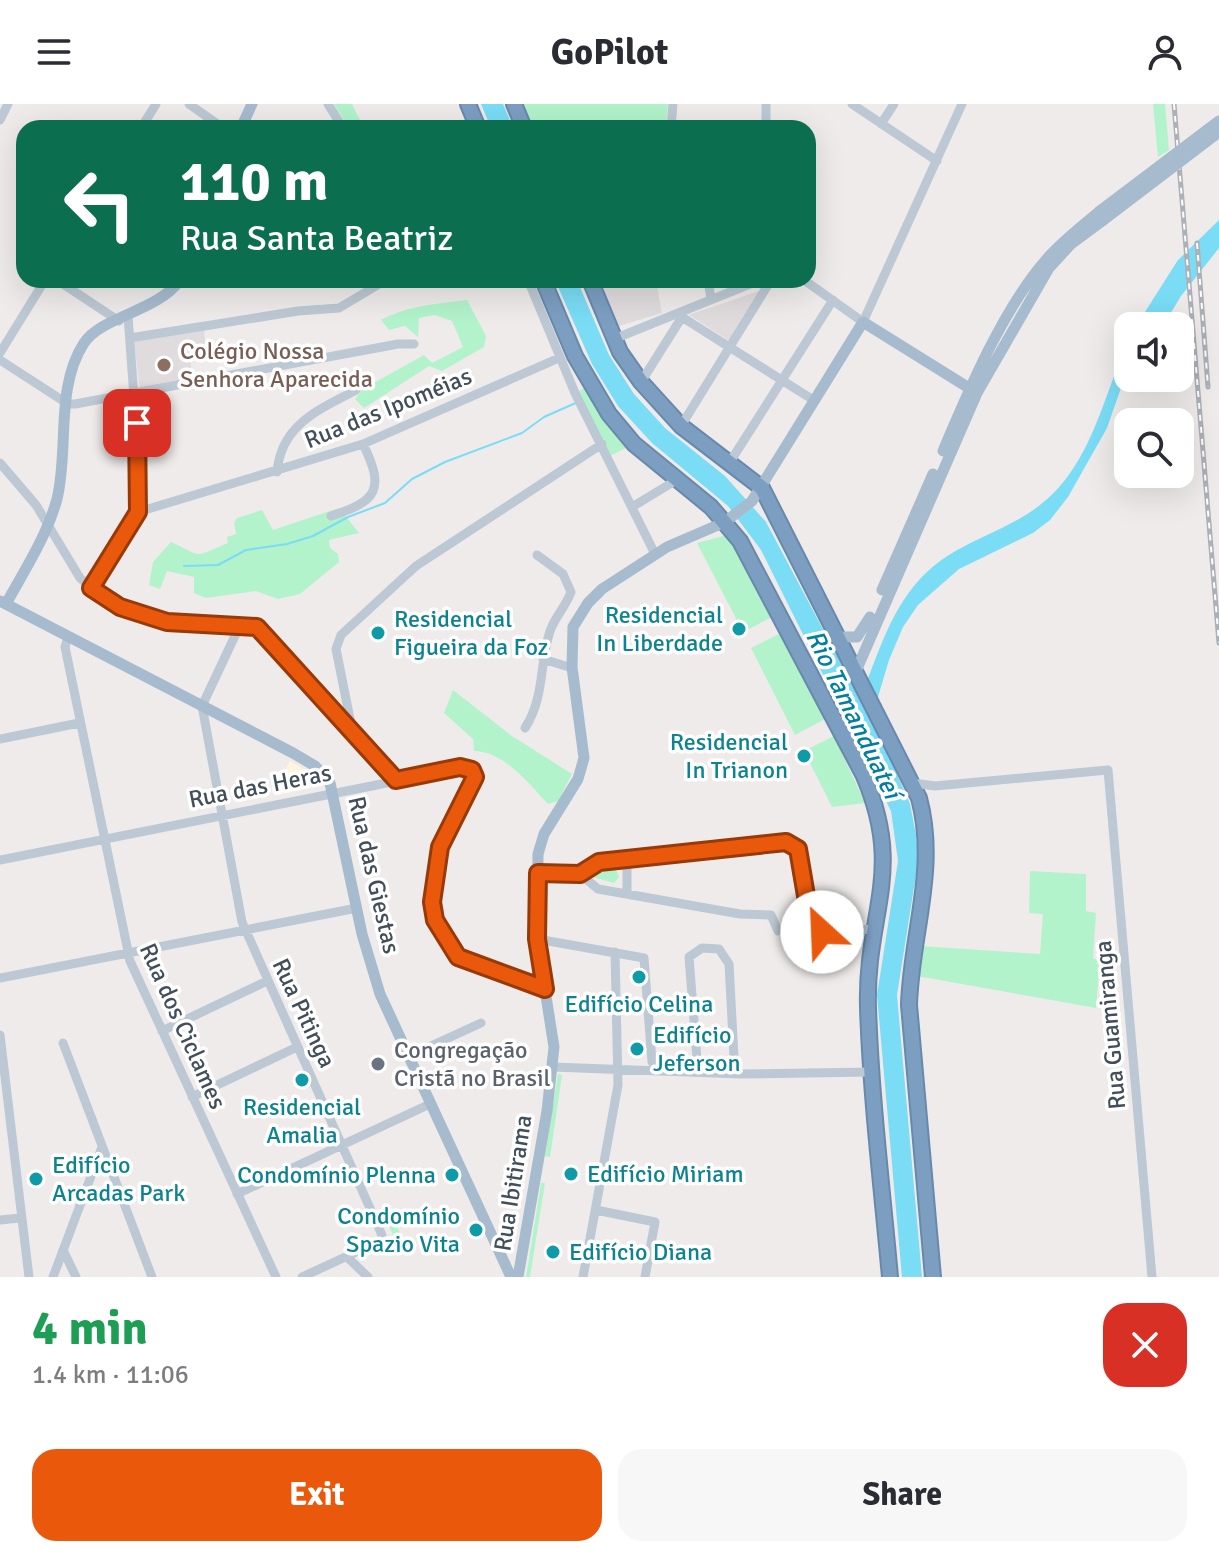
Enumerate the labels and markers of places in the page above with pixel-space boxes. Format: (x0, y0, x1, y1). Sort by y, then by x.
place label: Colégio Nossa Senhora Aparecida (180, 336, 373, 394)
marker: Colégio Nossa Senhora Aparecida (155, 356, 173, 374)
pin (103, 389, 171, 457)
place label: Residencial In Liberdade (596, 600, 723, 658)
place label: Residencial Figueira da Foz (394, 604, 548, 662)
marker: Residencial In Liberdade (730, 620, 748, 638)
marker: Residencial Figueira da Foz (369, 624, 387, 642)
place label: Residencial In Trianon (670, 727, 788, 785)
marker: Residencial In Trianon (795, 747, 813, 765)
marker: Edifício Celina (630, 968, 648, 986)
place label: Edifício Celina (565, 989, 713, 1019)
place label: Edifício Jeferson (653, 1020, 741, 1078)
place label: Congregação Cristã no Brasil (394, 1035, 551, 1093)
marker: Edifício Jeferson (628, 1040, 646, 1058)
marker: Congregação Cristã no Brasil (369, 1055, 387, 1073)
marker: Residencial Amalia (293, 1071, 311, 1089)
place label: Residencial Amalia (243, 1092, 361, 1150)
place label: Edifício Arcadas Park (52, 1150, 185, 1208)
place label: Edifício Miriam (587, 1159, 744, 1189)
place label: Condomínio Plenna (237, 1160, 436, 1190)
marker: Edifício Miriam (562, 1165, 580, 1183)
marker: Condomínio Plenna (443, 1166, 461, 1184)
marker: Edifício Arcadas Park (27, 1170, 45, 1188)
place label: Condomínio Spazio Vita (337, 1201, 460, 1259)
marker: Condomínio Spazio Vita (467, 1221, 485, 1239)
place label: Edifício Diana (569, 1237, 712, 1267)
marker: Edifício Diana (544, 1243, 562, 1261)

